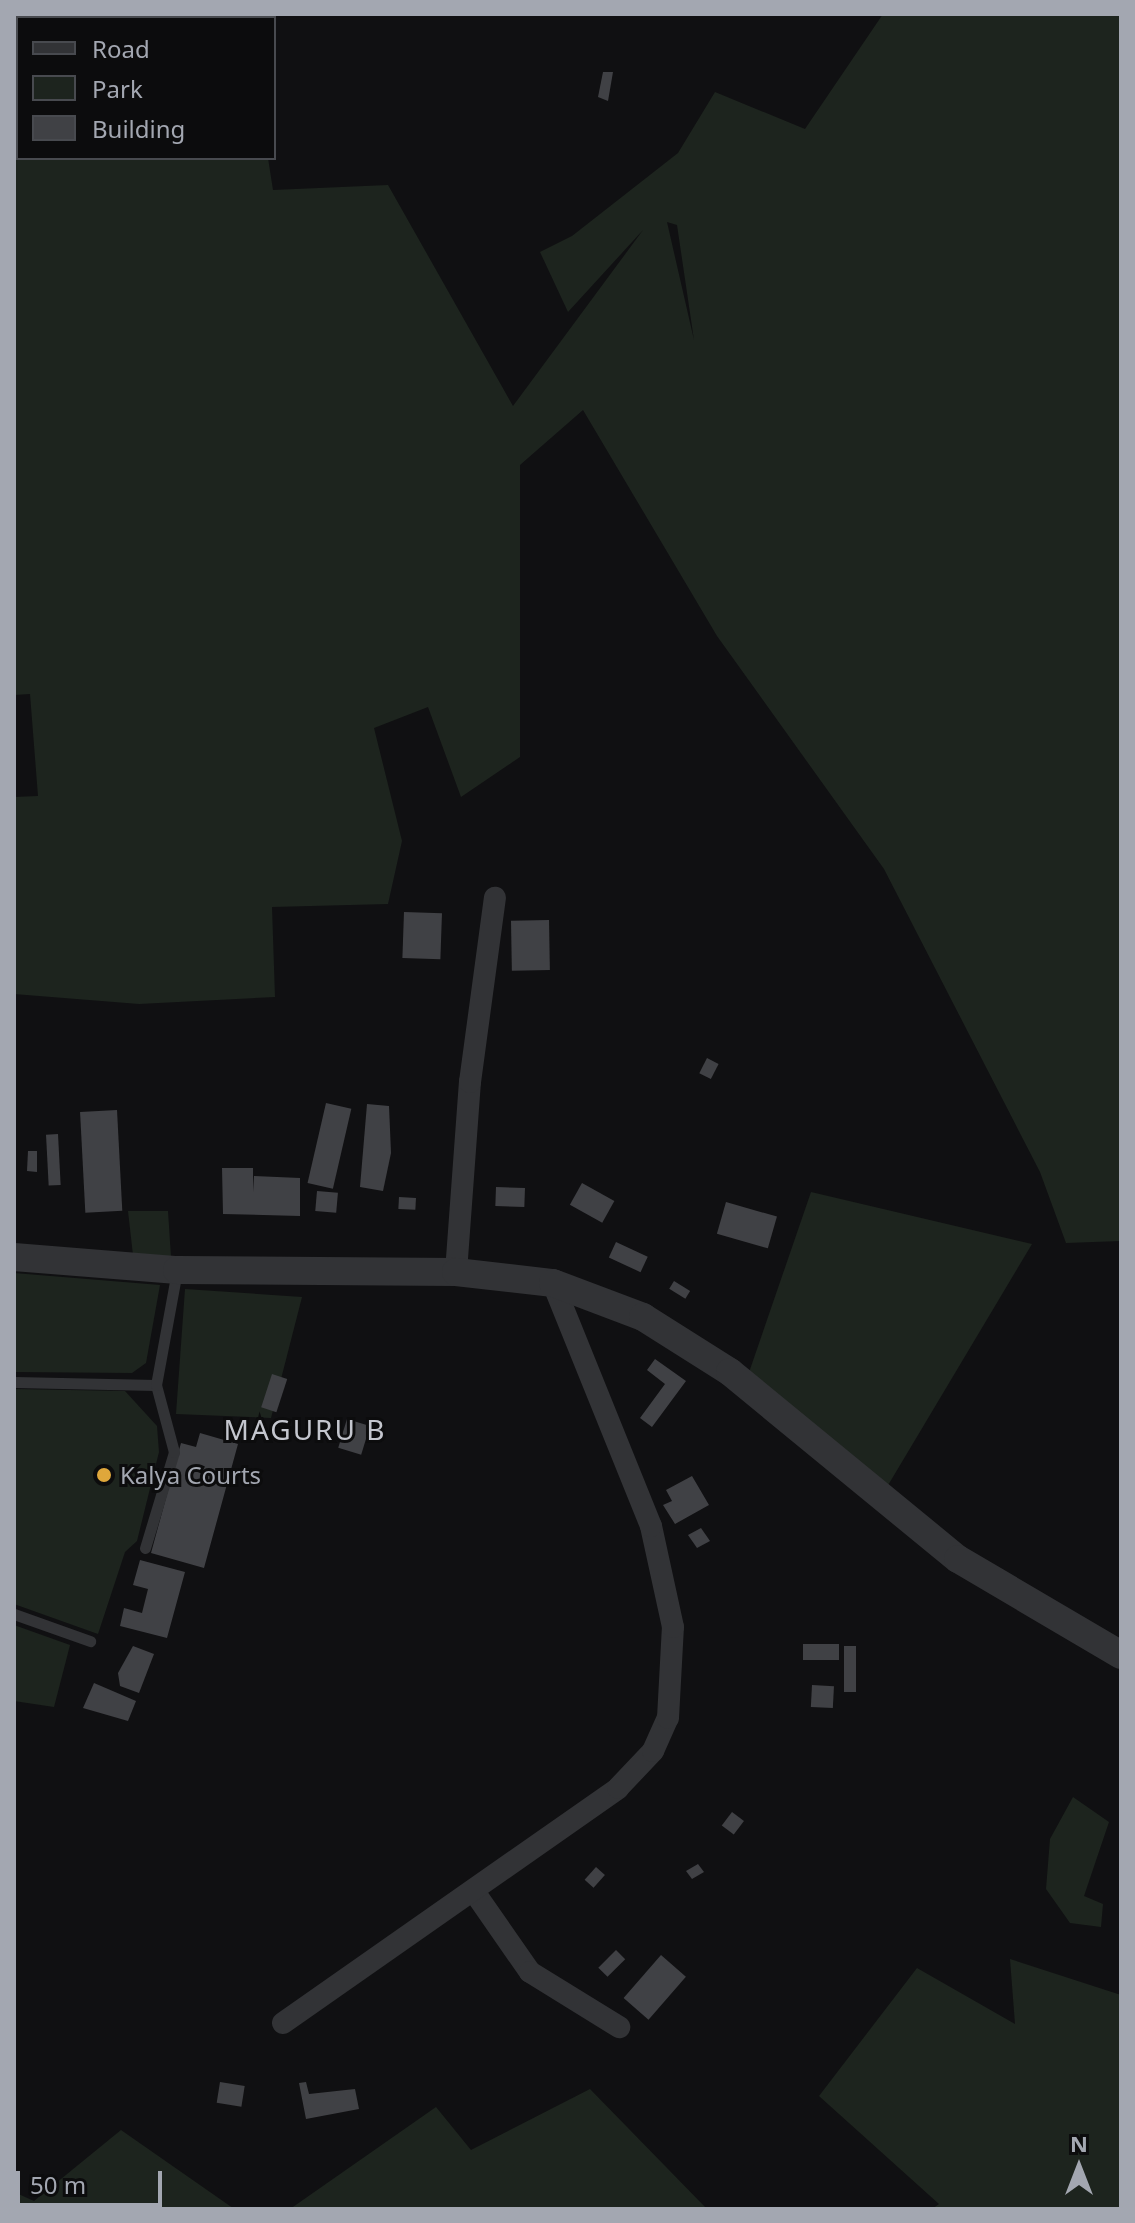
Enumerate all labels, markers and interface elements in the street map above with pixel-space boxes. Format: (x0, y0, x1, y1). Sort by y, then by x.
legend (16, 16, 276, 160)
text: Road (92, 32, 150, 65)
text: Park (92, 72, 143, 105)
text: Building (92, 112, 185, 145)
district label: MAGURU B (224, 1412, 386, 1446)
place label: Kalya Courts (120, 1461, 261, 1489)
marker: Kalya Courts (95, 1466, 113, 1484)
north arrow (1039, 2127, 1119, 2207)
text: N (1070, 2128, 1088, 2158)
scale bar (20, 2155, 166, 2205)
text: 50 m (30, 2168, 86, 2201)

